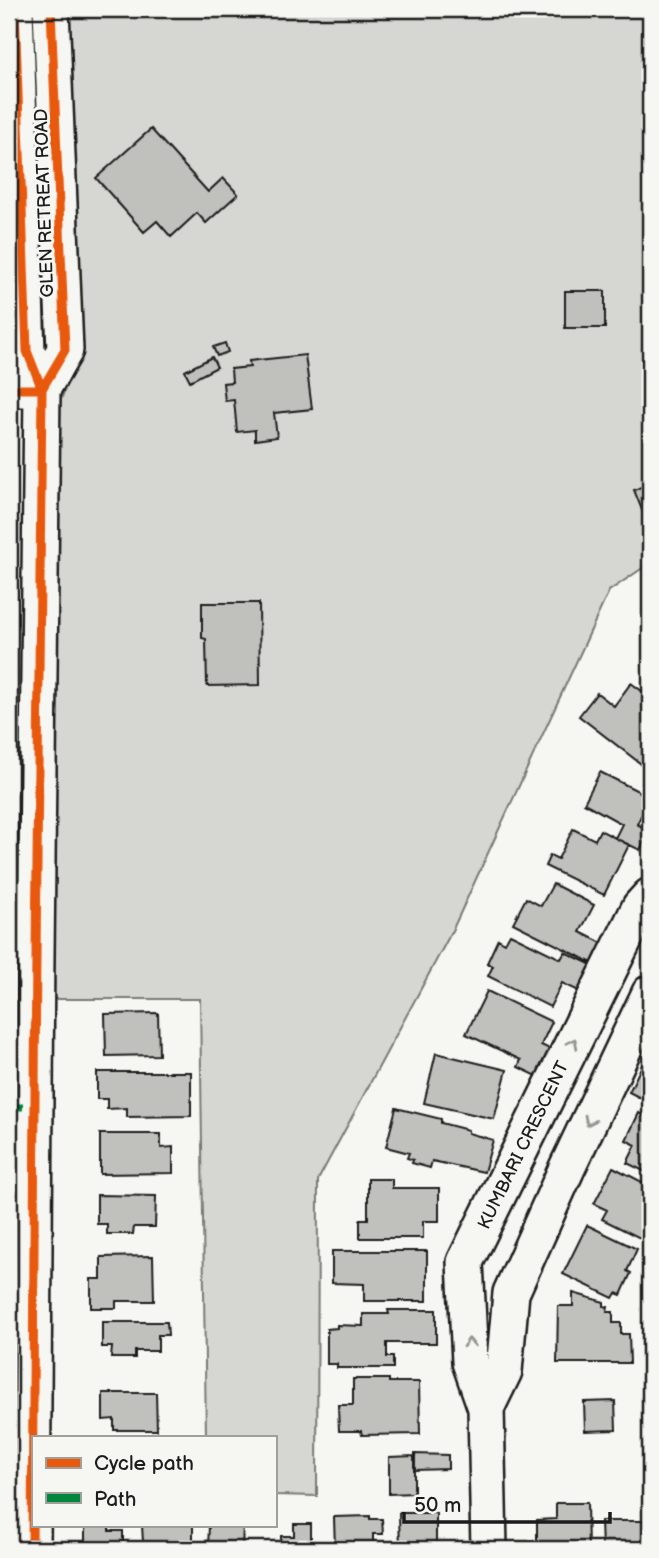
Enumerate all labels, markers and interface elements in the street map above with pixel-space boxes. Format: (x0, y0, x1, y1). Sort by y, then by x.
street label: GLEN RETREAT ROAD (31, 108, 58, 298)
one-way arrow (565, 1038, 579, 1050)
street label: KUMBARI CRESCENT (474, 1058, 573, 1233)
one-way arrow (584, 1114, 598, 1126)
one-way arrow (462, 1337, 477, 1348)
legend (32, 1436, 276, 1526)
text: Cycle path (94, 1451, 194, 1476)
scale bar (404, 1481, 610, 1525)
text: Path (94, 1487, 136, 1512)
text: 50 m (414, 1493, 461, 1518)

